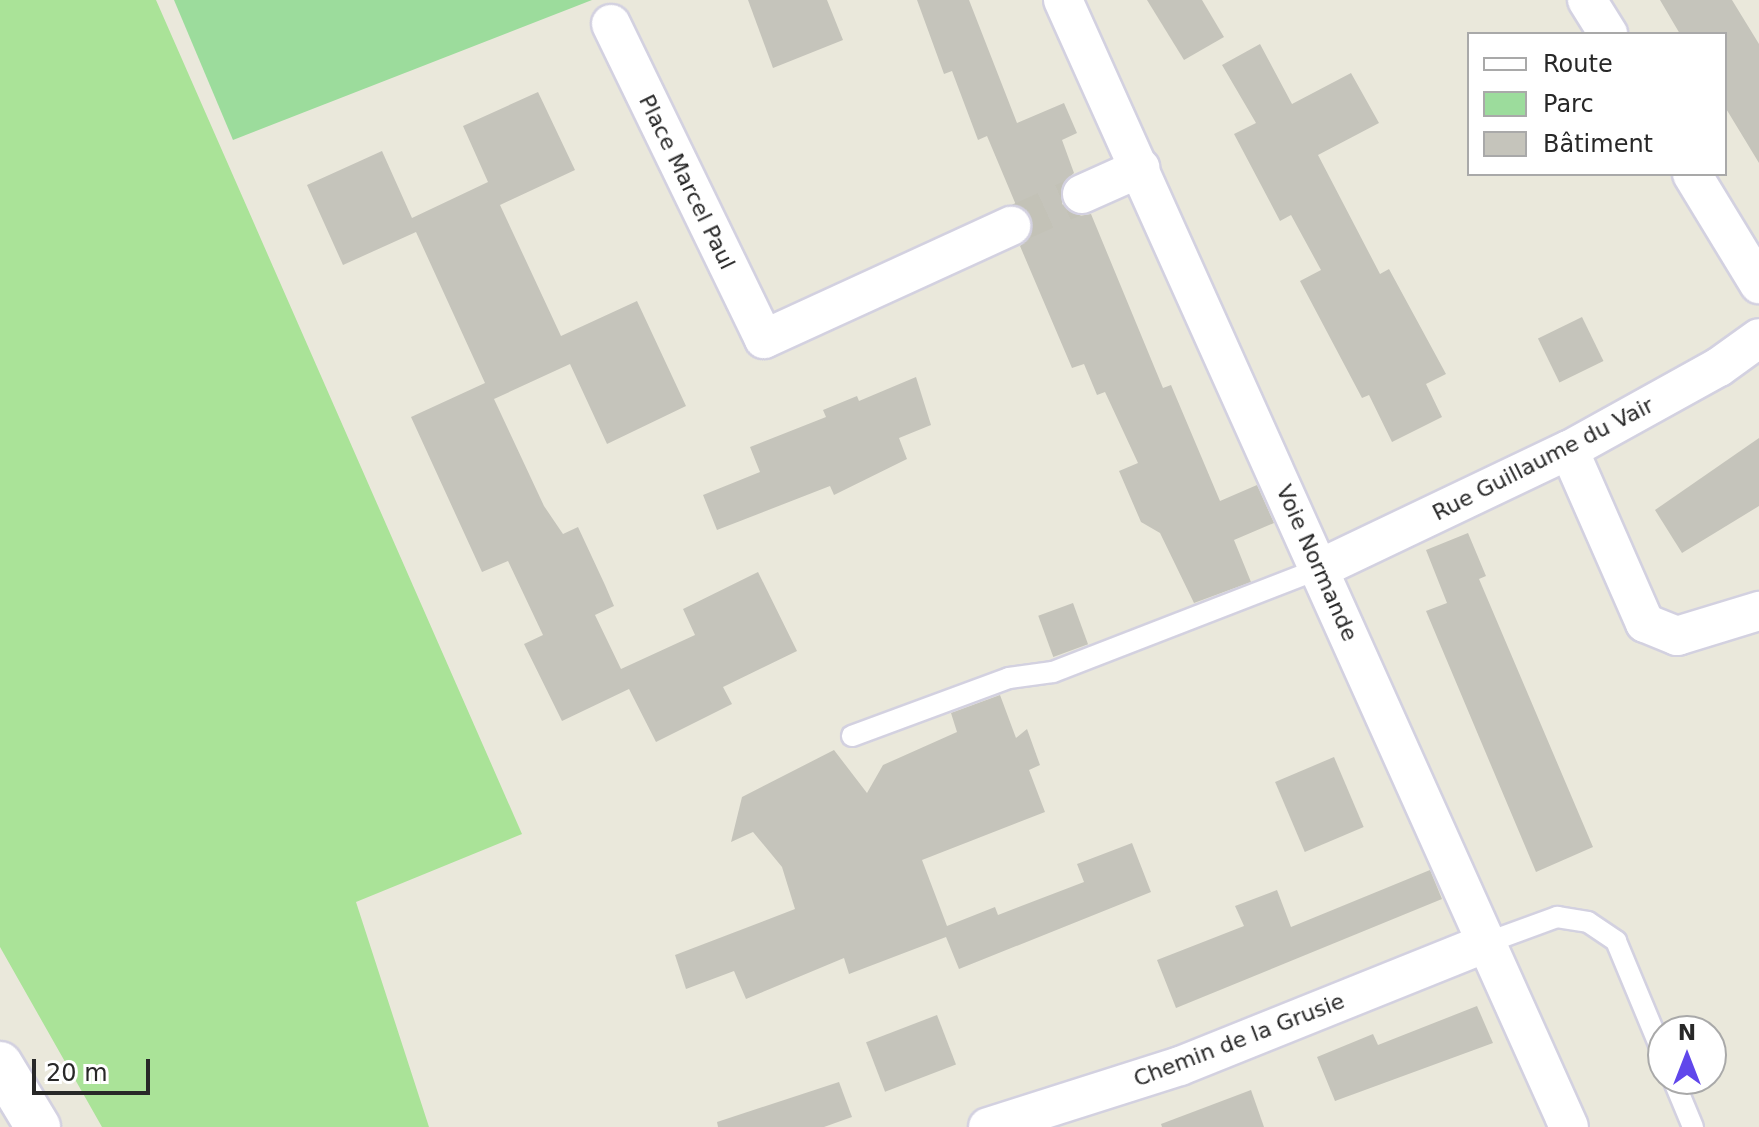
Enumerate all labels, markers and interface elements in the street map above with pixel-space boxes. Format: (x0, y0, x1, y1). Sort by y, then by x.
legend (1467, 32, 1727, 176)
text: Route (1543, 50, 1613, 78)
street label: Place Marcel Paul (633, 90, 741, 274)
text: Parc (1543, 90, 1594, 118)
text: Bâtiment (1543, 130, 1653, 158)
street label: Rue Guillaume du Vair (1428, 392, 1658, 526)
street label: Voie Normande (1271, 481, 1363, 645)
street label: Chemin de la Grusie (1130, 988, 1348, 1092)
north arrow (1647, 1015, 1727, 1095)
text: N (1678, 1020, 1696, 1045)
scale bar (36, 1043, 154, 1093)
text: 20 m (46, 1059, 108, 1087)

